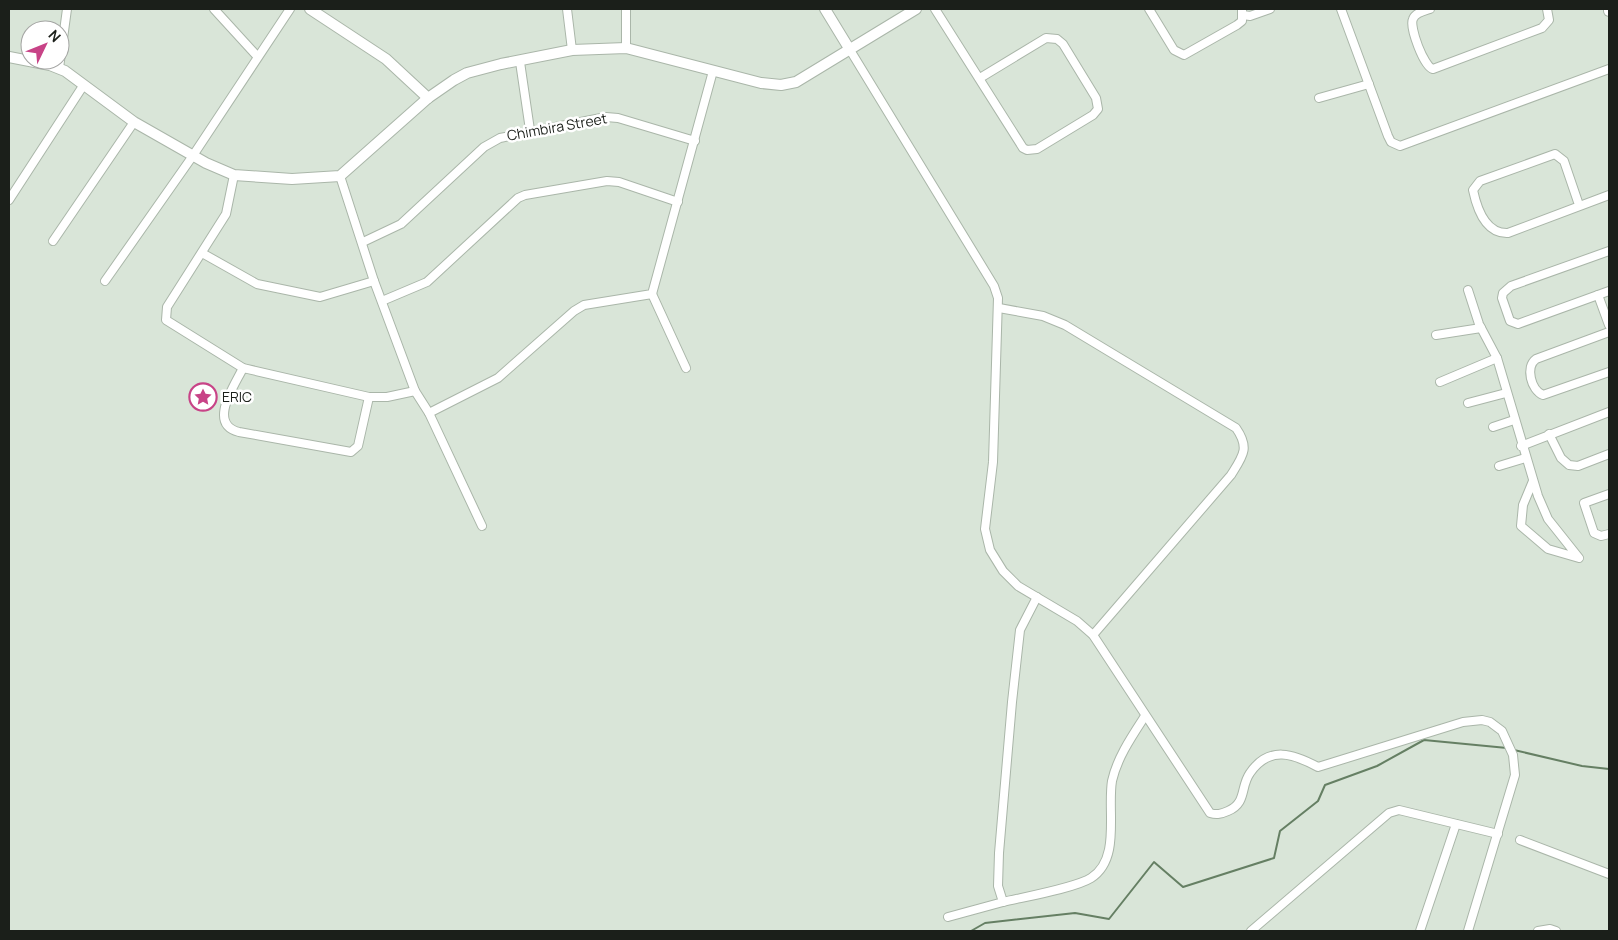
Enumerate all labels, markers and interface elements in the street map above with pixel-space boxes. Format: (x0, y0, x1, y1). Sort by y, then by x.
north arrow (20, 20, 70, 70)
text: N (44, 26, 65, 46)
street label: Chimbira Street (505, 108, 609, 145)
place icon: ERIC (188, 382, 218, 412)
place label: ERIC (222, 387, 252, 406)

